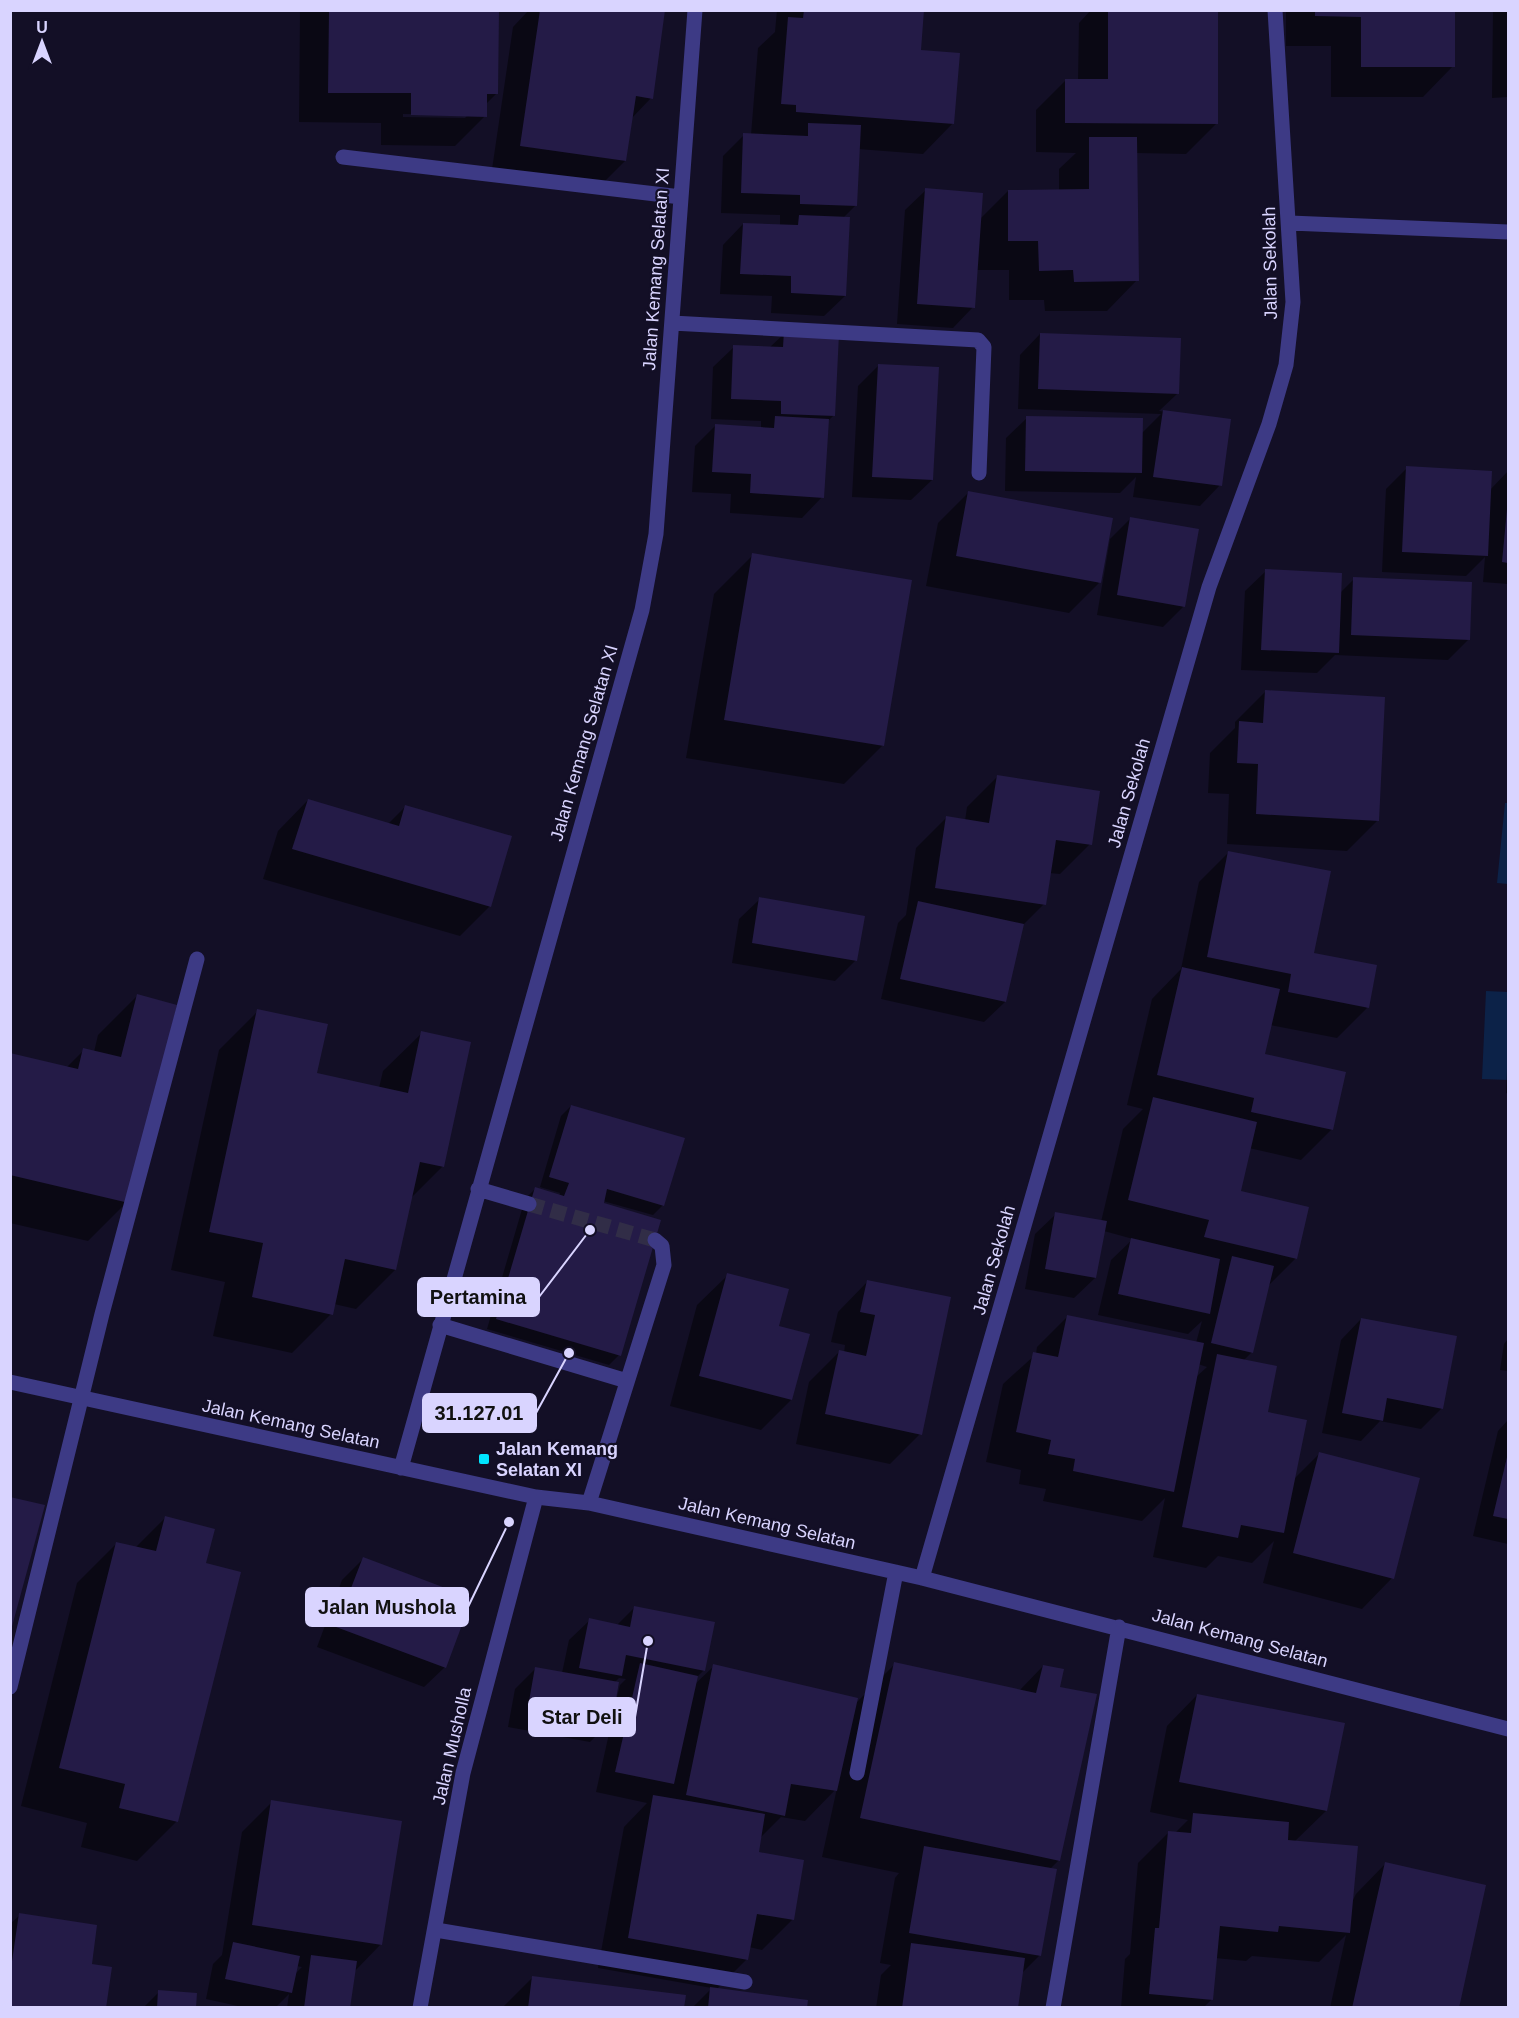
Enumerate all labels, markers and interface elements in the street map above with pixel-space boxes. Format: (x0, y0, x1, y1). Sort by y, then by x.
north arrow (12, 12, 72, 72)
text: U (36, 19, 48, 36)
street label: Jalan Kemang Selatan XI (639, 167, 673, 371)
street label: Jalan Sekolah (1259, 206, 1281, 320)
street label: Jalan Kemang Selatan XI (546, 643, 622, 843)
street label: Jalan Sekolah (1104, 736, 1154, 850)
street label: Jalan Sekolah (969, 1203, 1019, 1317)
callout: Pertamina (418, 1278, 539, 1316)
text: Pertamina (430, 1286, 527, 1308)
callout: 31.127.01 (423, 1394, 536, 1432)
street label: Jalan Kemang Selatan (200, 1395, 382, 1453)
text: 31.127.01 (435, 1402, 523, 1424)
place label: Jalan Kemang Selatan XI (496, 1439, 618, 1480)
marker: Jalan Kemang Selatan XI (477, 1452, 491, 1466)
street label: Jalan Kemang Selatan (677, 1493, 857, 1553)
callout: Jalan Mushola (306, 1588, 468, 1626)
text: Jalan Mushola (318, 1596, 457, 1618)
street label: Jalan Kemang Selatan (1150, 1605, 1330, 1671)
street label: Jalan Musholla (429, 1684, 475, 1807)
callout: Star Deli (529, 1698, 635, 1736)
text: Star Deli (541, 1706, 623, 1728)

